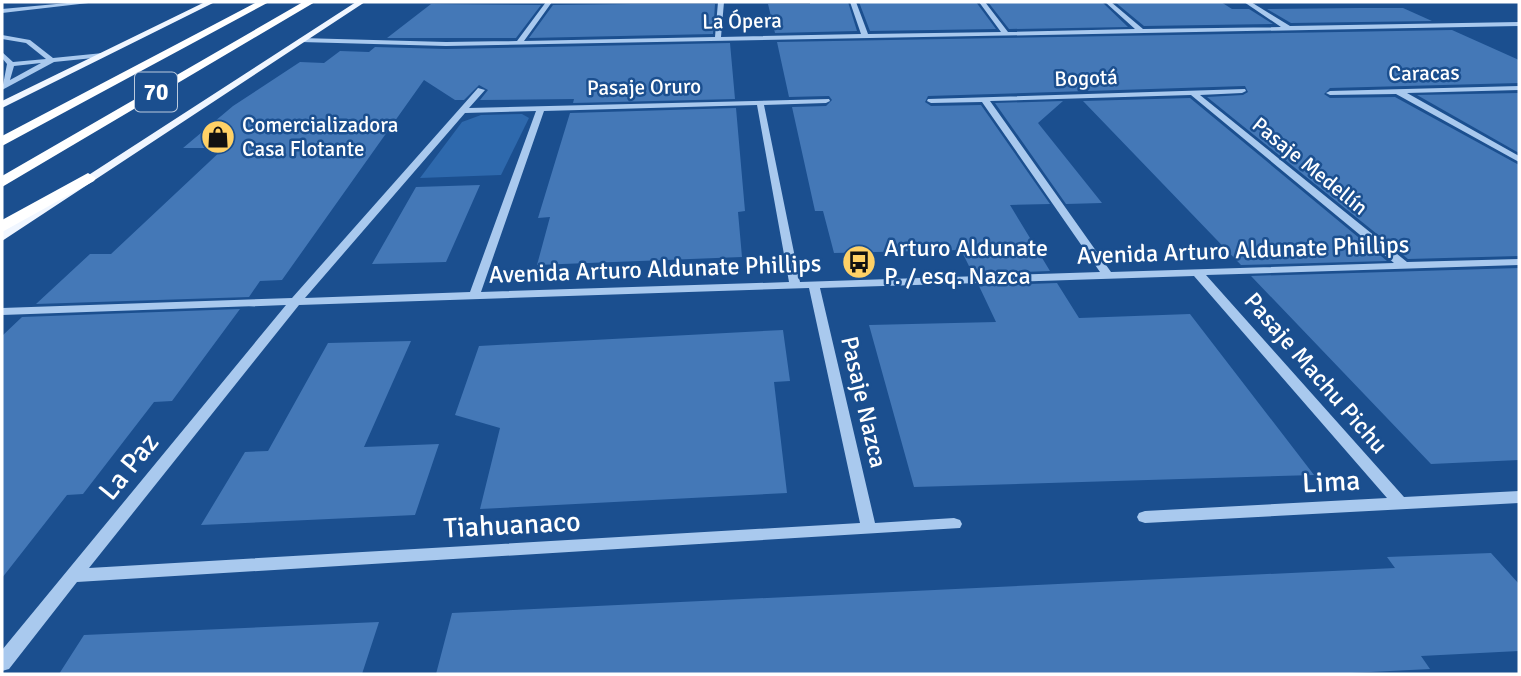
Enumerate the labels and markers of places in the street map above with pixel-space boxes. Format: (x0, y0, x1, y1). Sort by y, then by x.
place label: Comercializadora Casa Flotante (242, 112, 398, 162)
shop icon: Comercializadora Casa Flotante (199, 118, 237, 156)
place label: Arturo Aldunate P. / esq. Nazca (884, 233, 1048, 291)
bus stop icon: Arturo Aldunate P. / esq. Nazca (840, 243, 878, 281)

